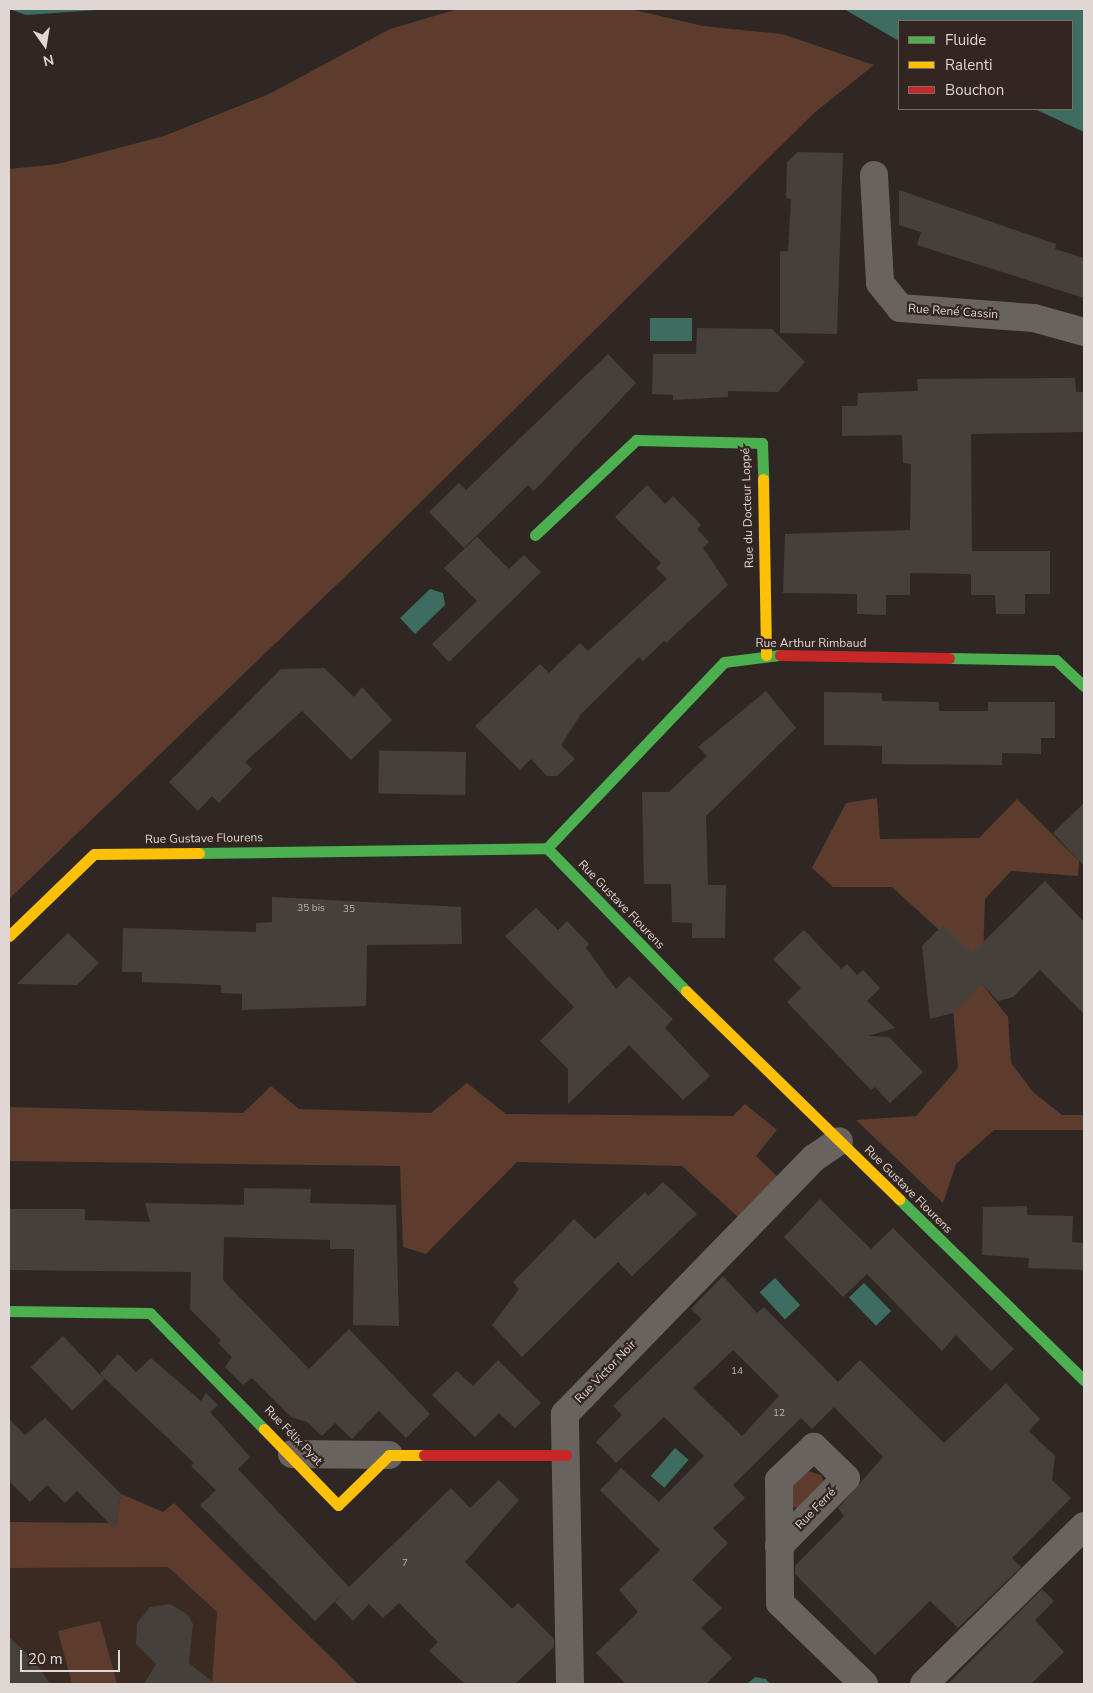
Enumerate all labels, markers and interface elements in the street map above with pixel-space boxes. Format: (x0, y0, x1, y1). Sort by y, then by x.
north arrow (20, 20, 70, 70)
legend (898, 20, 1073, 110)
text: Fluide (945, 30, 986, 50)
text: N (41, 50, 56, 71)
text: Ralenti (945, 55, 993, 75)
text: Bouchon (945, 80, 1004, 100)
street label: Rue René Cassin (908, 302, 998, 322)
street label: Rue du Docteur Loppé (739, 448, 757, 568)
street label: Rue Arthur Rimbaud (756, 637, 866, 651)
street label: Rue Gustave Flourens (145, 831, 263, 847)
street label: Rue Gustave Flourens (575, 858, 667, 952)
house number: 35 bis (297, 903, 325, 915)
house number: 35 (343, 904, 355, 916)
street label: Rue Gustave Flourens (861, 1143, 955, 1237)
street label: Rue Victor Noir (572, 1338, 640, 1406)
house number: 14 (731, 1366, 743, 1378)
street label: Rue Félix Pyat (261, 1403, 325, 1469)
house number: 12 (773, 1408, 785, 1420)
street label: Rue Ferré (793, 1485, 839, 1533)
house number: 7 (402, 1558, 408, 1570)
scale bar (22, 1640, 122, 1672)
text: 20 m (28, 1649, 63, 1669)

